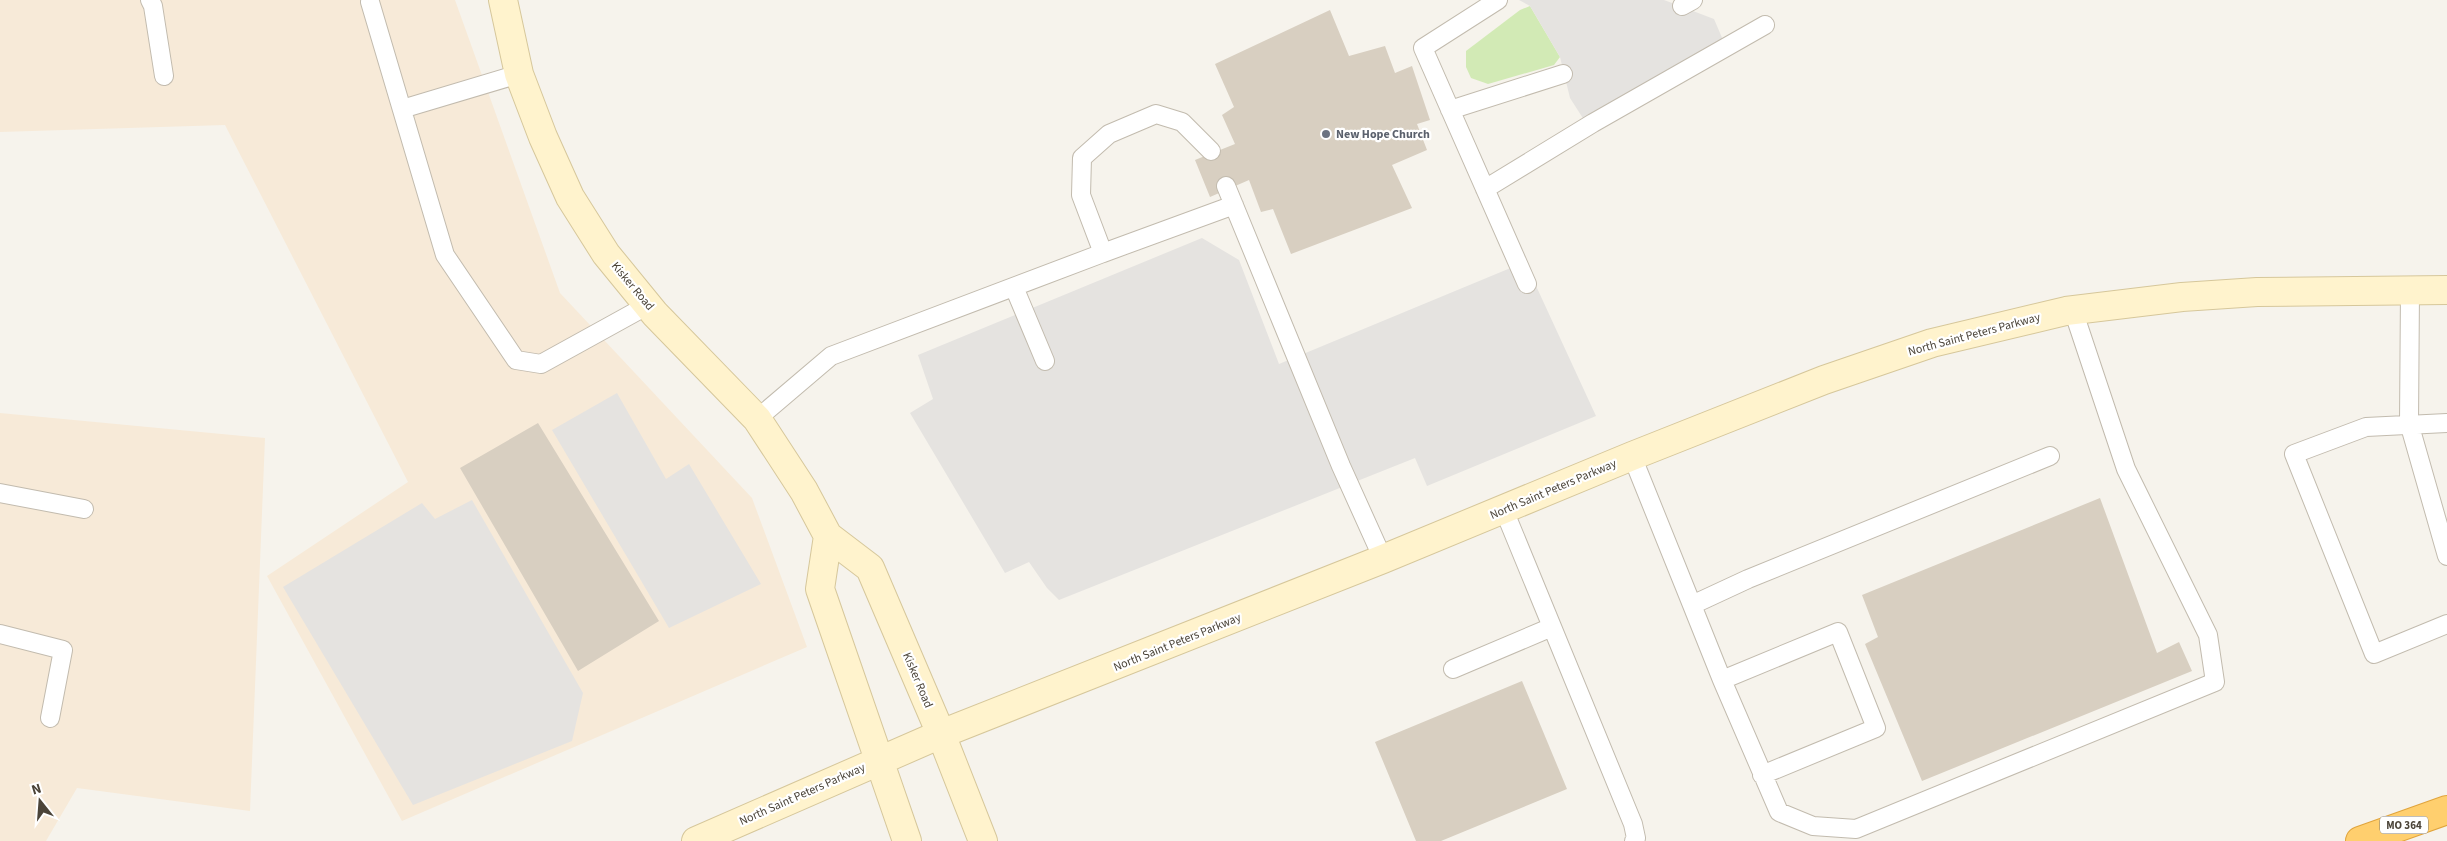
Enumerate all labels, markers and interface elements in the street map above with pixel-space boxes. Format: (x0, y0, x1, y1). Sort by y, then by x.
place label: New Hope Church (1336, 126, 1430, 143)
marker: New Hope Church (1320, 128, 1332, 140)
street label: Kisker Road (607, 258, 658, 314)
street label: North Saint Peters Parkway (1906, 309, 2042, 360)
street label: North Saint Peters Parkway (1487, 455, 1620, 524)
street label: North Saint Peters Parkway (1111, 609, 1244, 676)
street label: Kisker Road (898, 650, 937, 711)
street label: North Saint Peters Parkway (737, 759, 868, 830)
north arrow (15, 776, 65, 826)
text: N (29, 779, 44, 800)
road number: MO 364 (2380, 816, 2428, 834)

